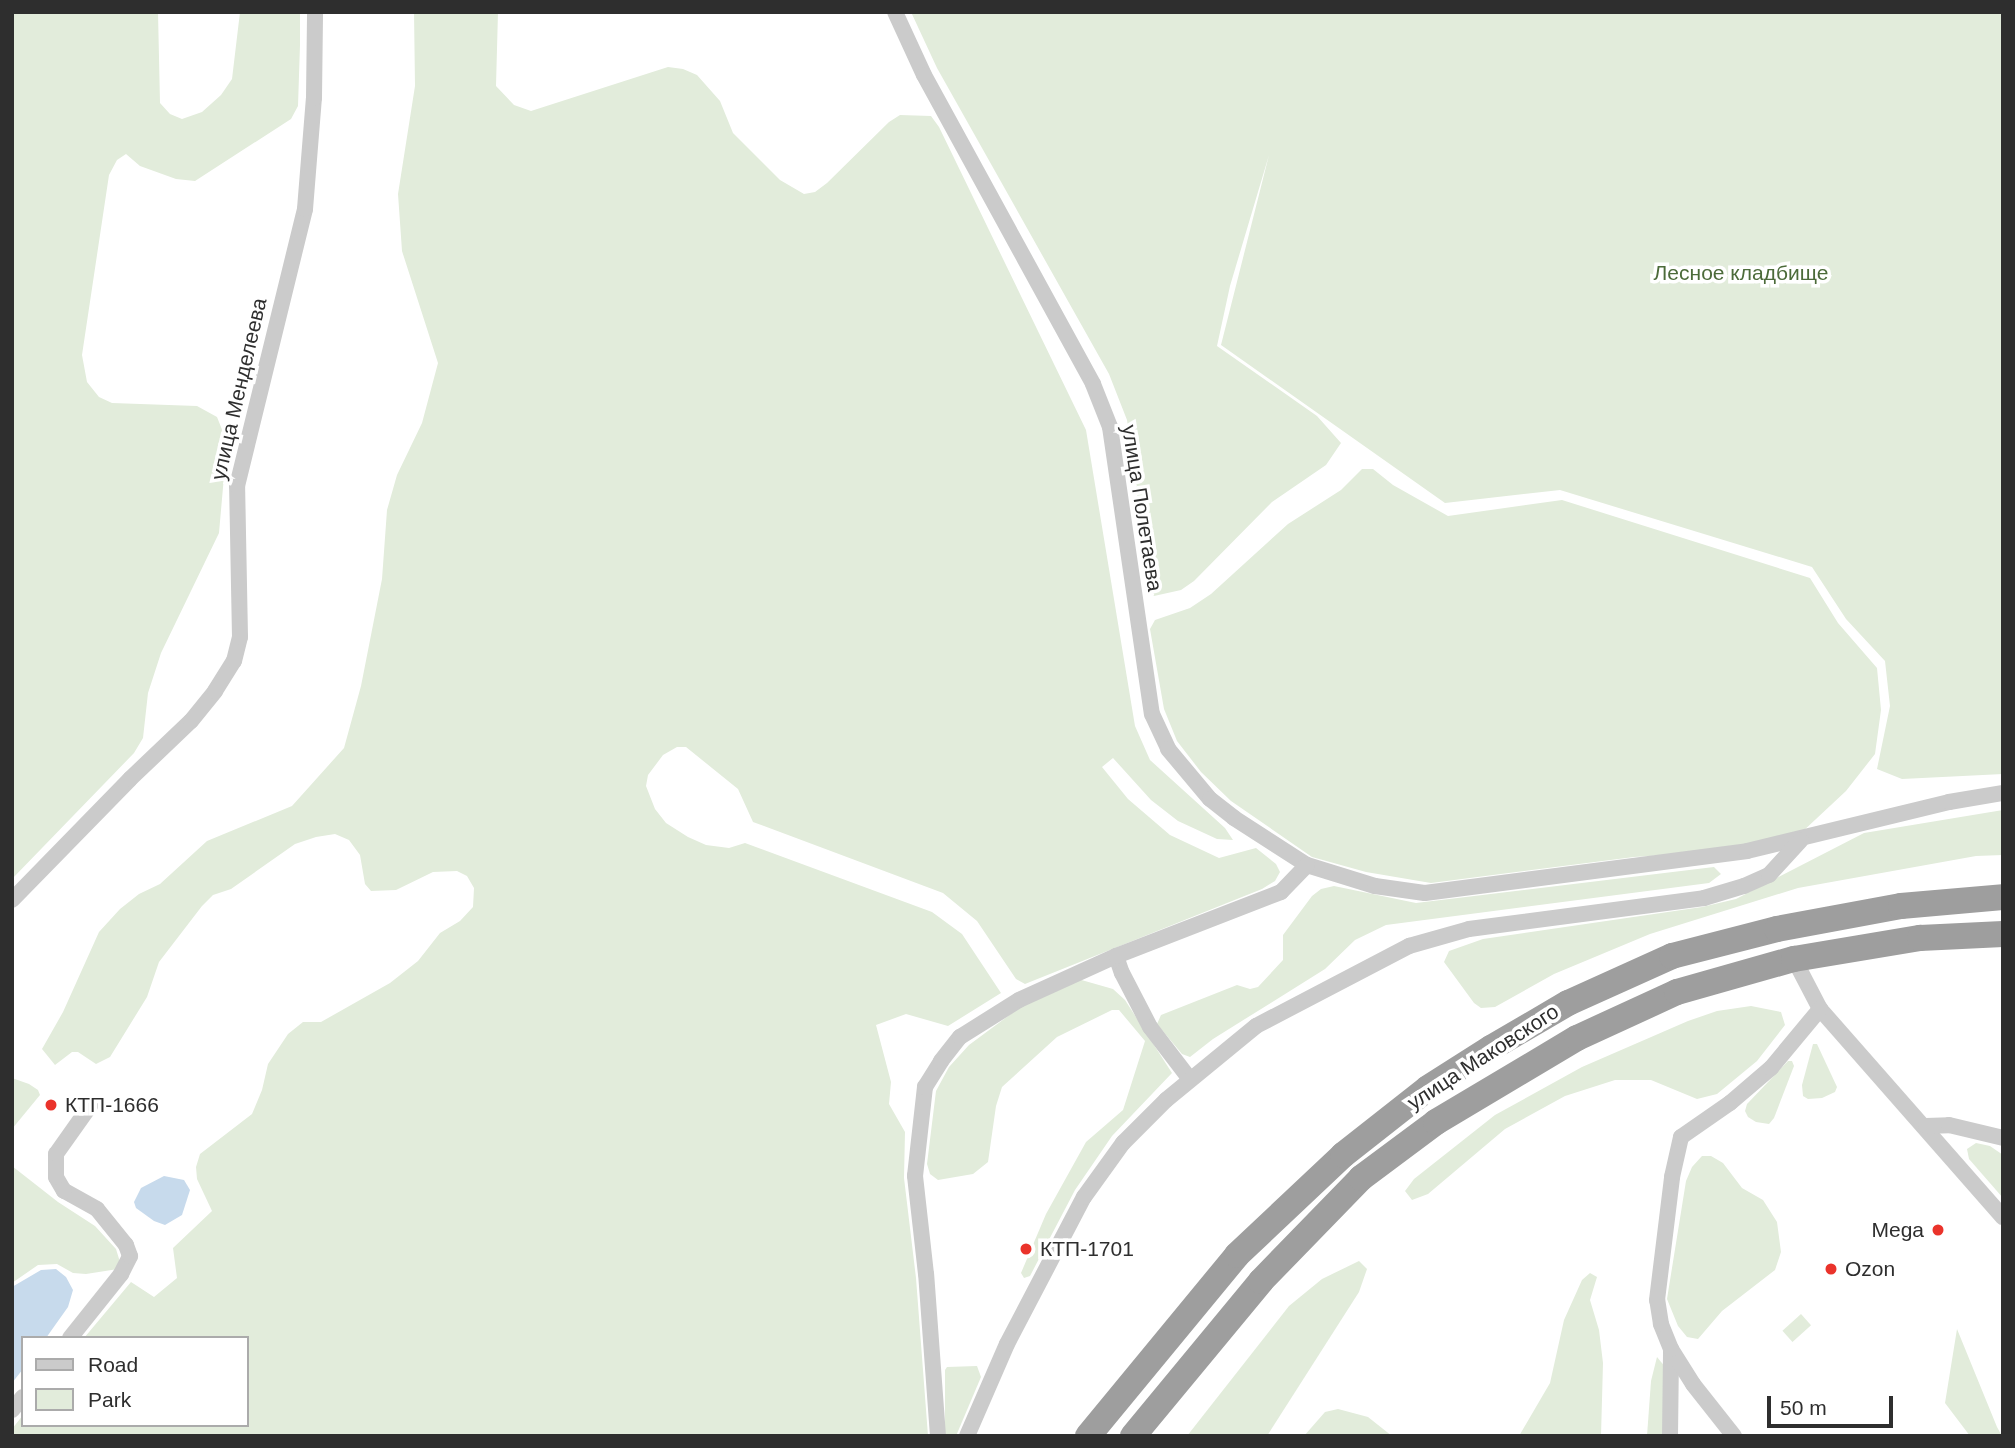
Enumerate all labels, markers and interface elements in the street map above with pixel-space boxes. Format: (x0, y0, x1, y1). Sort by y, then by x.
park label: Лесное кладбище (1654, 260, 1828, 286)
street label: улица Менделеева (206, 296, 272, 482)
street label: улица Полетаева (1116, 423, 1168, 593)
street label: улица Маковского (1403, 999, 1563, 1115)
place label: КТП-1666 (65, 1092, 159, 1118)
marker: КТП-1666 (43, 1097, 59, 1113)
place label: Mega (1871, 1217, 1924, 1243)
marker: Mega (1930, 1222, 1946, 1238)
place label: КТП-1701 (1040, 1236, 1134, 1262)
marker: КТП-1701 (1018, 1241, 1034, 1257)
place label: Ozon (1845, 1256, 1895, 1282)
marker: Ozon (1823, 1261, 1839, 1277)
legend (21, 1336, 248, 1427)
text: Road (88, 1353, 138, 1376)
scale bar (1770, 1382, 1896, 1426)
text: Park (88, 1388, 131, 1411)
text: 50 m (1780, 1396, 1827, 1419)

